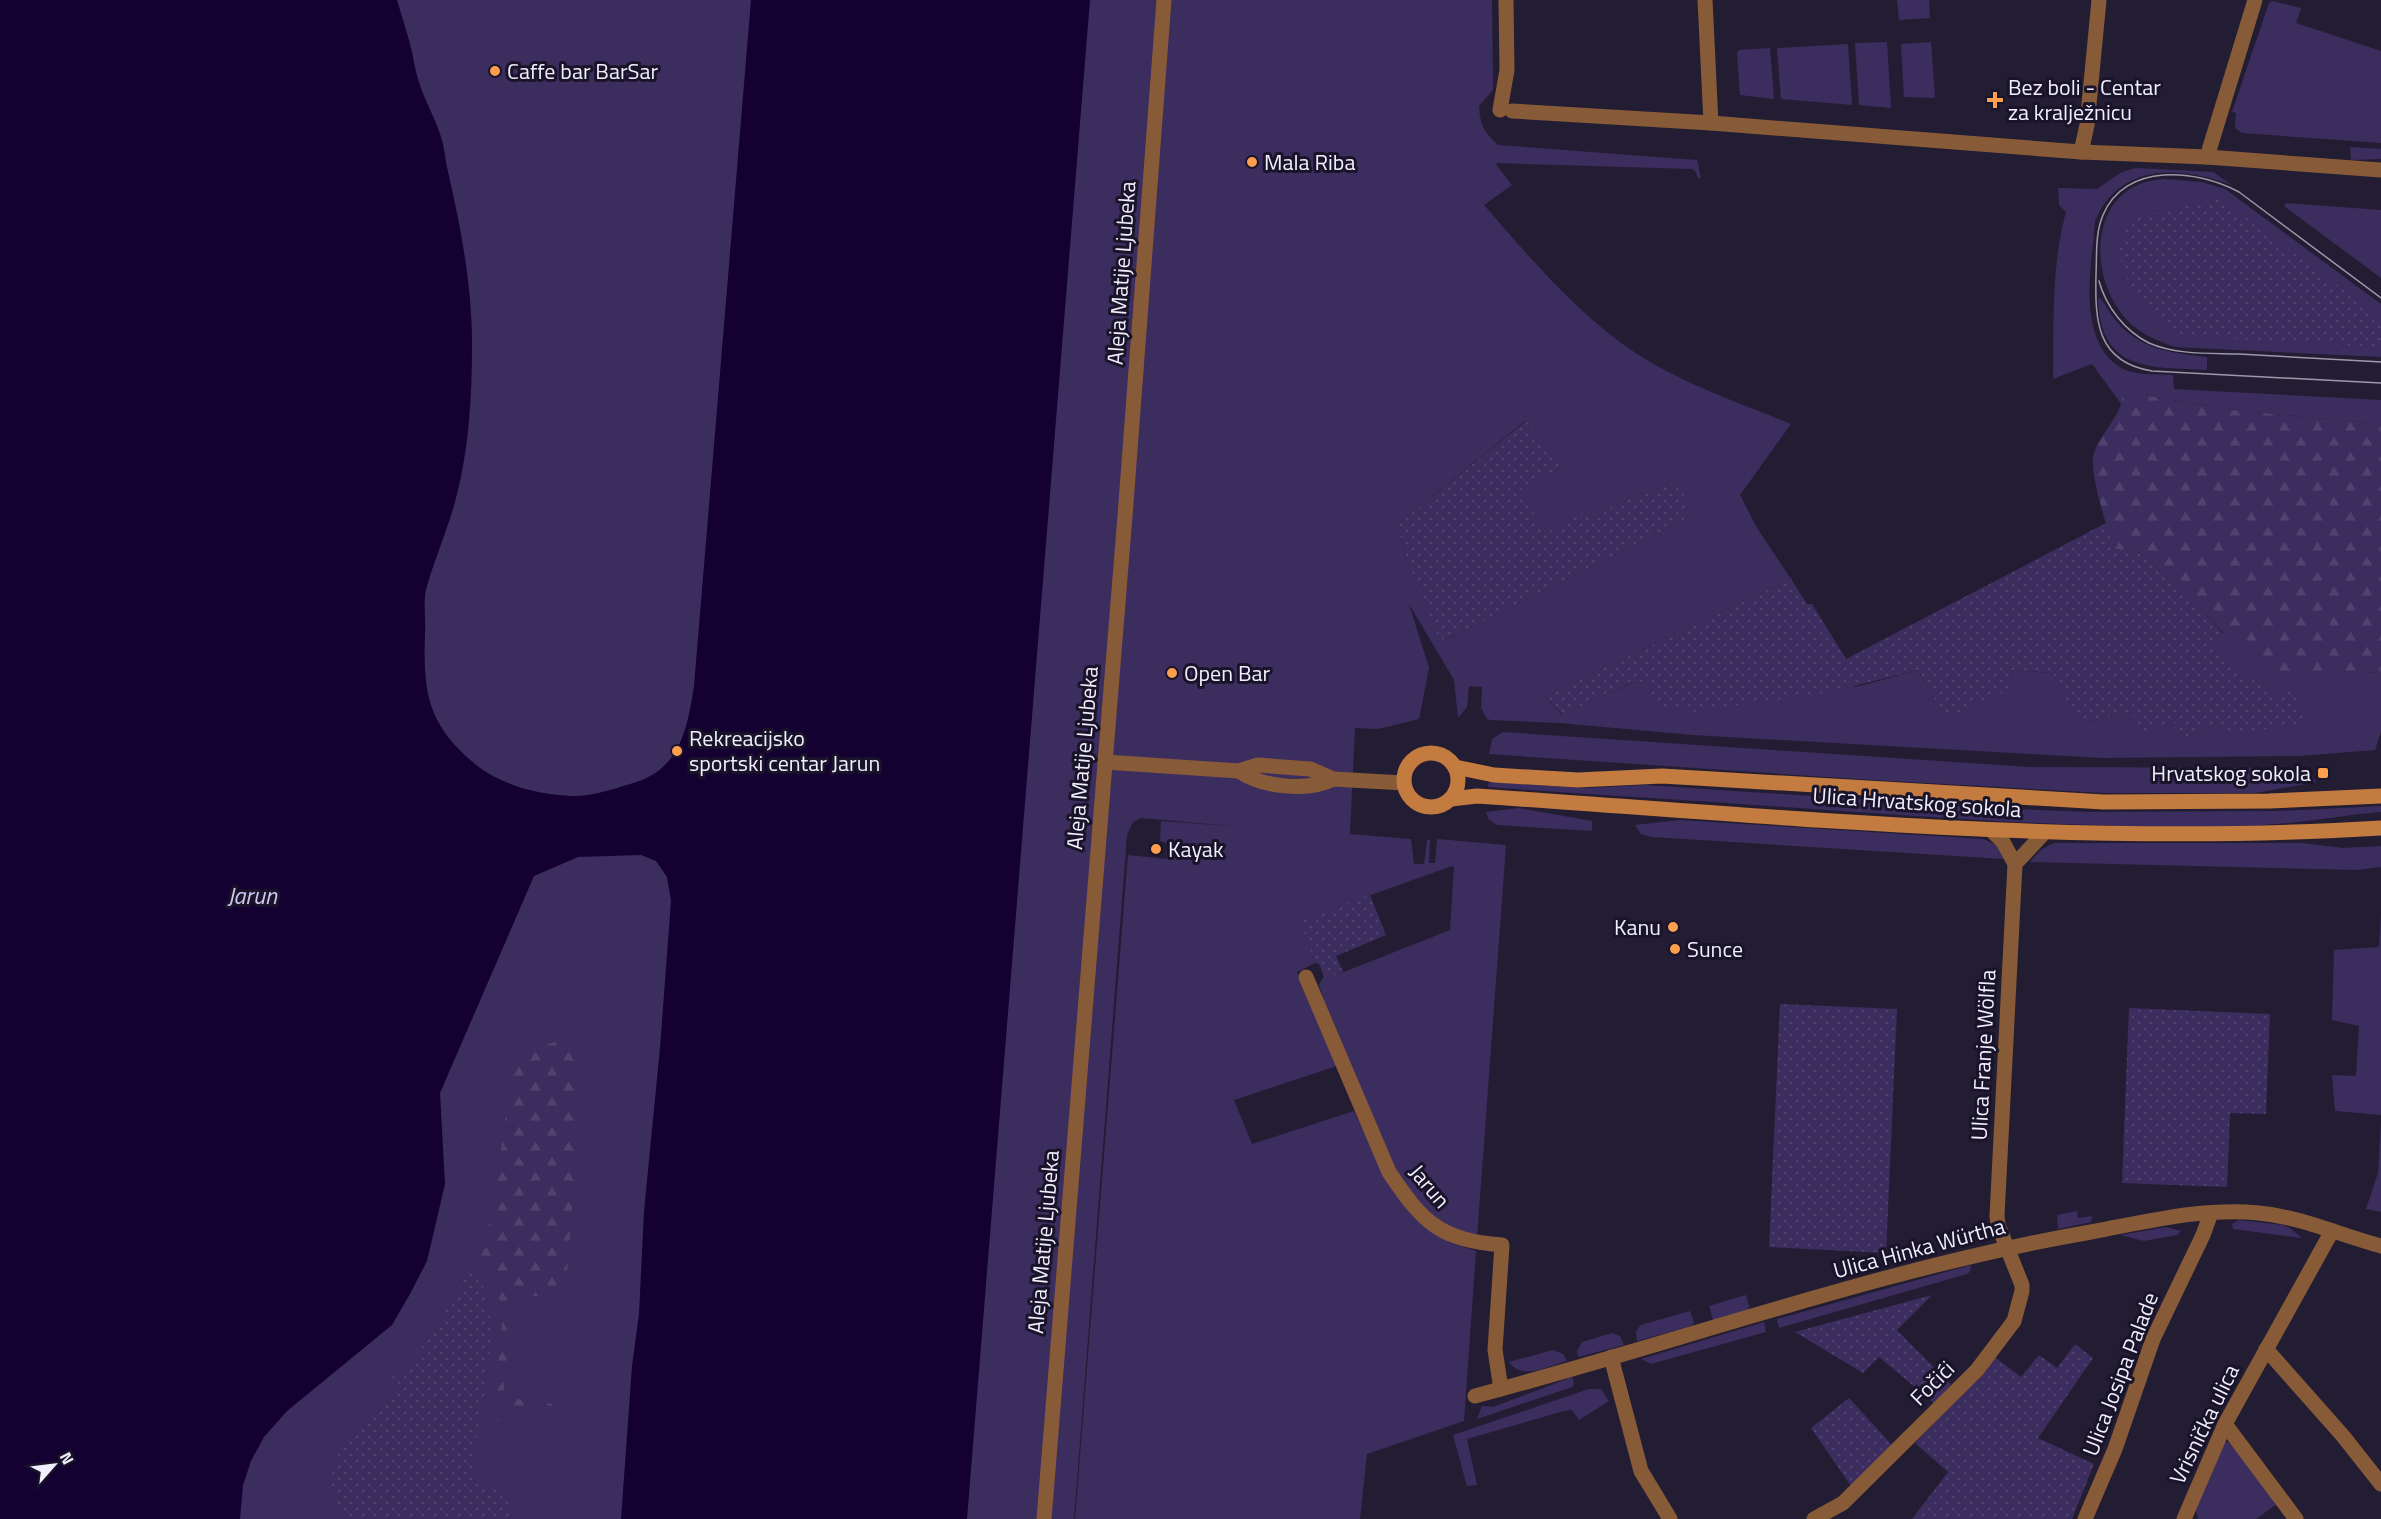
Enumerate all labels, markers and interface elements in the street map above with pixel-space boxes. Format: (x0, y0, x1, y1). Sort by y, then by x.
place label: Caffe bar BarSar (507, 54, 658, 88)
marker: Caffe bar BarSar (488, 64, 502, 78)
place label: Bez boli - Centar za kralježnicu (2008, 70, 2161, 129)
marker: Bez boli - Centar za kralježnicu (1986, 91, 2004, 109)
place label: Mala Riba (1264, 145, 1355, 179)
marker: Mala Riba (1245, 155, 1259, 169)
street label: Aleja Matije Ljubeka (1098, 180, 1144, 366)
place label: Open Bar (1184, 656, 1270, 690)
street label: Aleja Matije Ljubeka (1057, 665, 1107, 851)
marker: Open Bar (1165, 666, 1179, 680)
place label: Rekreacijsko sportski centar Jarun (689, 721, 880, 780)
marker: Rekreacijsko sportski centar Jarun (670, 744, 684, 758)
place label: Hrvatskog sokola (2151, 756, 2311, 790)
marker: Hrvatskog sokola (2316, 766, 2330, 780)
street label: Ulica Hrvatskog sokola (1811, 778, 2023, 826)
place label: Kayak (1168, 832, 1224, 866)
marker: Kayak (1149, 842, 1163, 856)
water label: Jarun (227, 877, 278, 913)
place label: Kanu (1614, 910, 1661, 944)
marker: Kanu (1666, 920, 1680, 934)
place label: Sunce (1687, 932, 1743, 966)
marker: Sunce (1668, 942, 1682, 956)
street label: Ulica Franje Wölfla (1962, 969, 2004, 1141)
street label: Aleja Matije Ljubeka (1018, 1149, 1068, 1335)
street label: Jarun (1401, 1156, 1459, 1216)
street label: Ulica Hinka Würtha (1829, 1209, 2009, 1287)
street label: Ulica Josipa Palade (2073, 1287, 2167, 1461)
street label: Fočići (1902, 1353, 1962, 1413)
street label: Vrisnička ulica (2160, 1358, 2248, 1490)
north arrow (24, 1435, 84, 1495)
text: N (54, 1447, 80, 1468)

